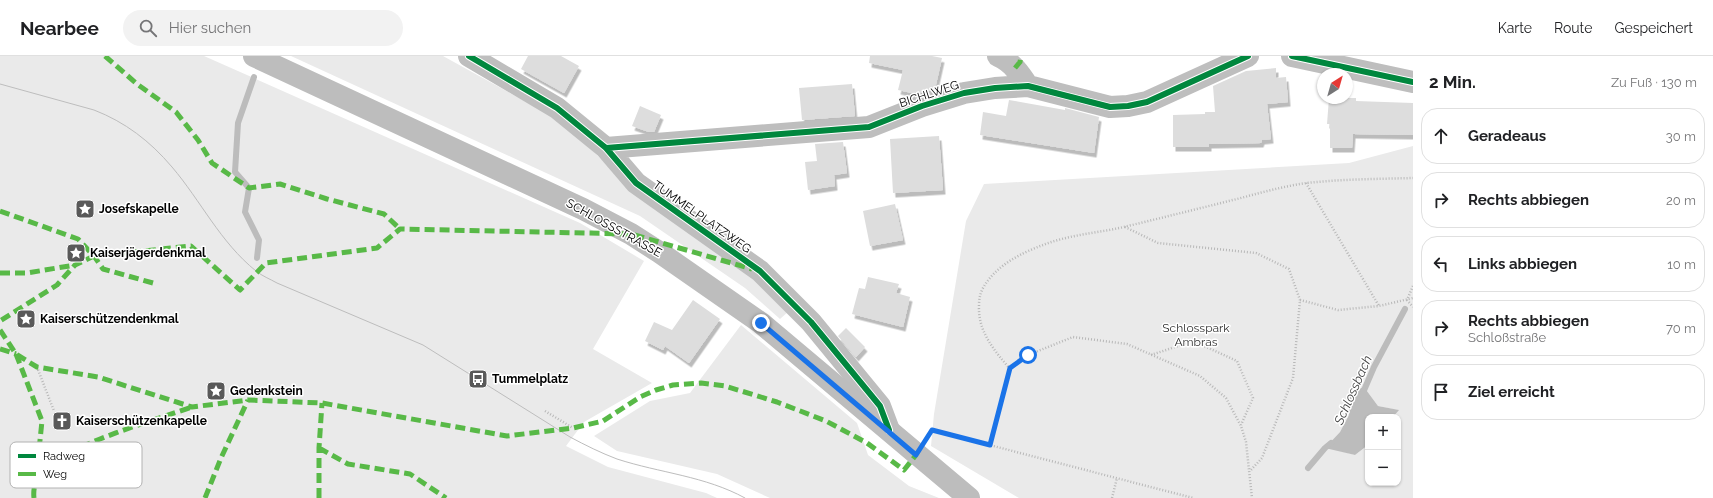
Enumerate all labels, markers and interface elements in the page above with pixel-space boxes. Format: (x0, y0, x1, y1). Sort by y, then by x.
search box (123, 10, 403, 46)
text: Nearbee (20, 17, 99, 39)
icon: search (137, 17, 159, 39)
text: Hier suchen (169, 19, 251, 37)
text: Karte (1498, 20, 1532, 36)
text: Route (1554, 20, 1592, 36)
text: Gespeichert (1614, 20, 1693, 36)
north arrow (1317, 68, 1353, 104)
text: 2 Min. (1429, 72, 1476, 92)
text: Zu Fuß · 130 m (1611, 75, 1697, 90)
street label: BICHLWEG (897, 78, 961, 110)
icon: ahead (1430, 125, 1452, 147)
text: Geradeaus (1468, 127, 1546, 145)
text: 30 m (1666, 129, 1696, 144)
street label: TUMMELPLATZWEG (650, 178, 754, 256)
icon: right (1430, 189, 1452, 211)
text: Rechts abbiegen (1468, 191, 1589, 209)
text: 20 m (1666, 193, 1696, 208)
street label: SCHLOSSSTRASSE (564, 196, 664, 260)
place icon: Josefskapelle (74, 198, 96, 220)
place label: Josefskapelle (99, 202, 179, 216)
place icon: Kaiserjägerdenkmal (65, 242, 87, 264)
place label: Kaiserjägerdenkmal (90, 246, 206, 260)
icon: left (1430, 253, 1452, 275)
text: Links abbiegen (1468, 255, 1577, 273)
text: 10 m (1667, 257, 1696, 272)
place icon: Kaiserschützendenkmal (15, 308, 37, 330)
place label: Kaiserschützendenkmal (40, 312, 179, 326)
text: Rechts abbiegen (1468, 312, 1589, 330)
route end (752, 314, 770, 332)
icon: right (1430, 317, 1452, 339)
park label: Schlosspark Ambras (1162, 321, 1230, 349)
text: 70 m (1666, 321, 1696, 336)
text: Schloßstraße (1468, 330, 1546, 345)
route start (1019, 346, 1037, 364)
water label: Schlossbach (1331, 353, 1375, 428)
bus stop icon: Tummelplatz (467, 368, 489, 390)
place label: Tummelplatz (492, 372, 568, 386)
place icon: Gedenkstein (205, 380, 227, 402)
icon: arrive (1430, 381, 1452, 403)
text: Ziel erreicht (1468, 383, 1555, 401)
place label: Gedenkstein (230, 384, 303, 398)
church icon: Kaiserschützenkapelle (51, 410, 73, 432)
place label: Kaiserschützenkapelle (76, 414, 207, 428)
map controls (1365, 414, 1401, 486)
button: + (1365, 414, 1401, 450)
legend (10, 442, 142, 488)
text: Radweg (43, 450, 85, 463)
button: − (1365, 450, 1401, 486)
text: Weg (43, 468, 67, 481)

